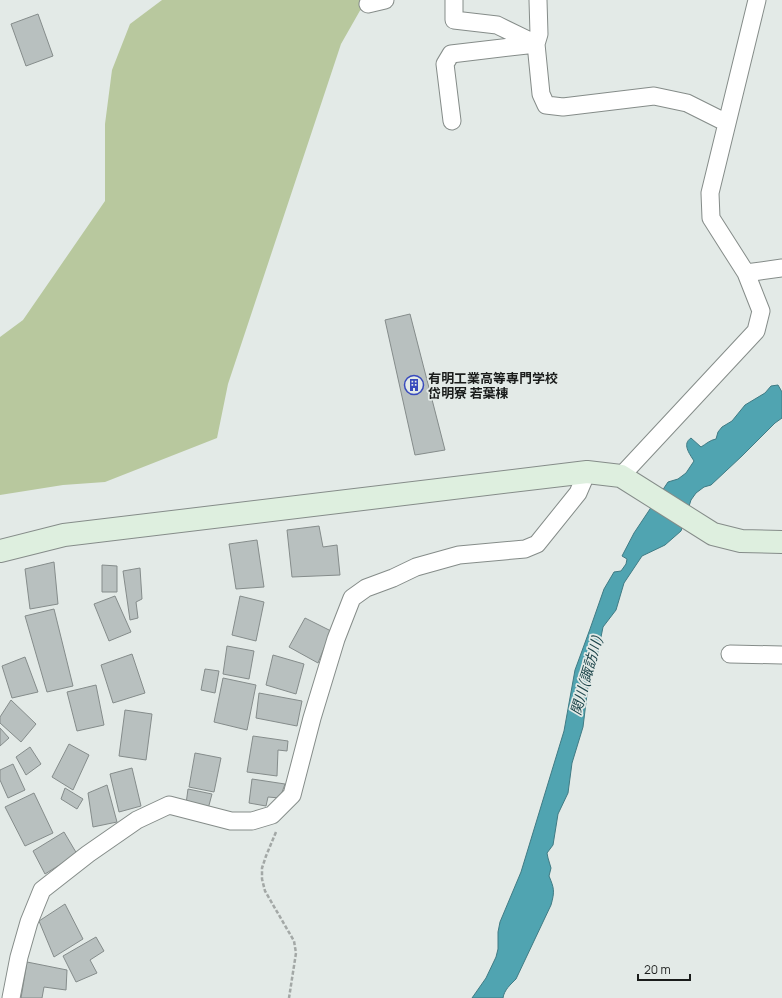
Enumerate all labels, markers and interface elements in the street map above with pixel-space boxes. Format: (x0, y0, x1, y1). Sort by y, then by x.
place label: 有明工業高等専門学校 岱明寮 若葉棟 (428, 369, 558, 402)
building icon: 有明工業高等専門学校 岱明寮 若葉棟 (403, 374, 425, 396)
water label: 関川(諏訪川) (566, 633, 606, 717)
scale bar (638, 956, 690, 982)
text: 20 m (644, 961, 671, 978)

